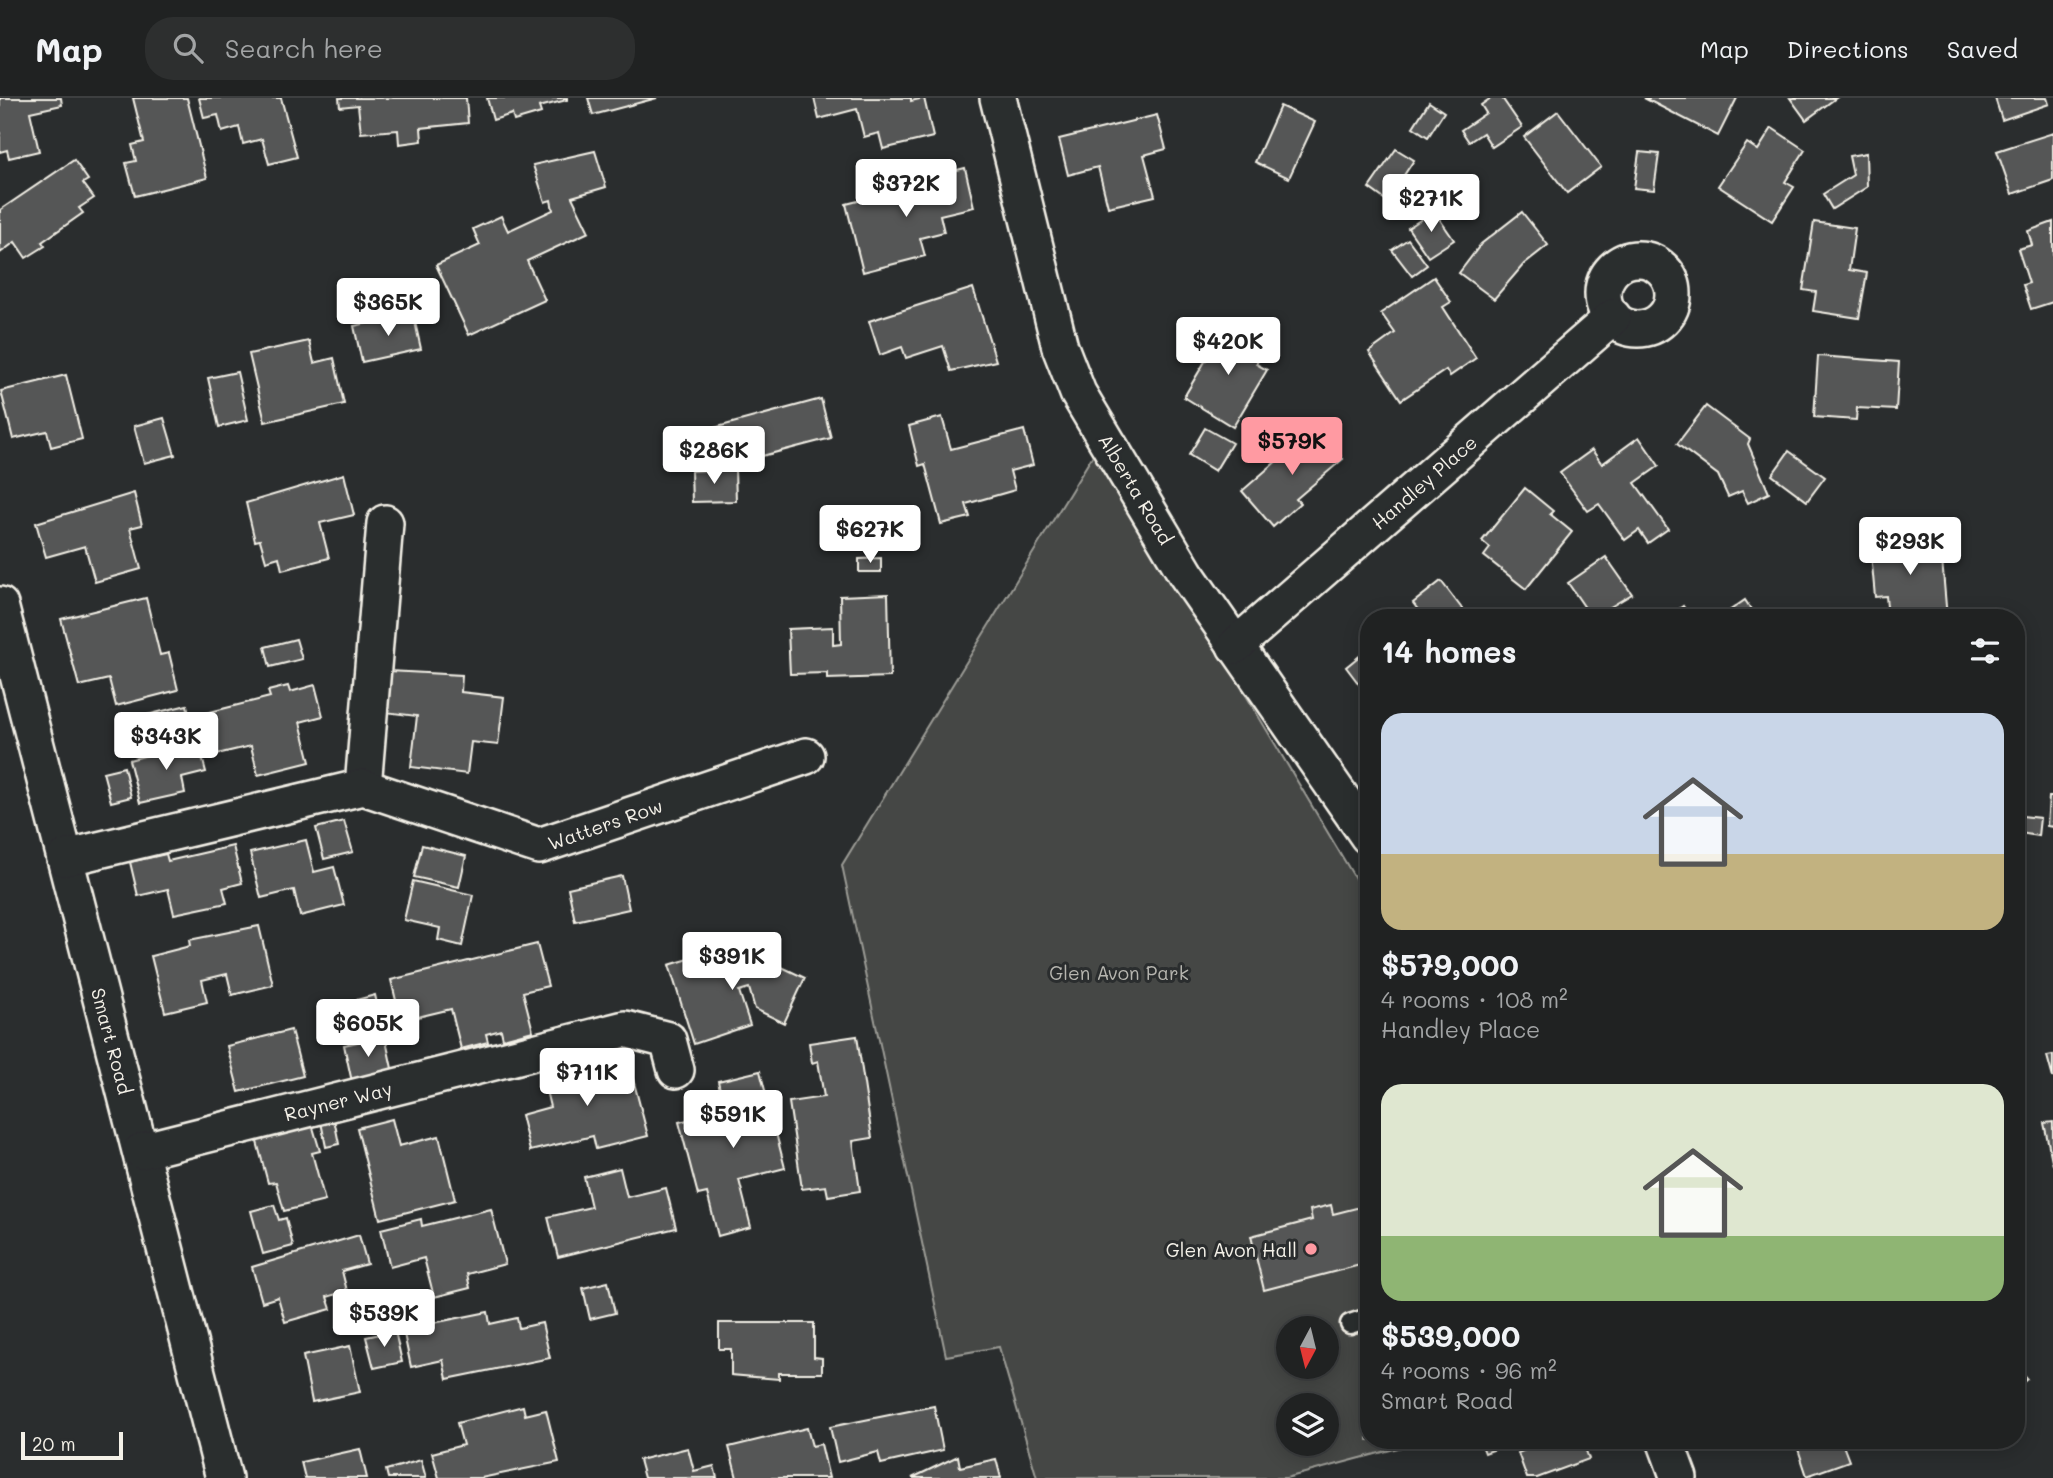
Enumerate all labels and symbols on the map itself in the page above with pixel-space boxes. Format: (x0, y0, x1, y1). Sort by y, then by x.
pin: $372K (857, 159, 955, 219)
pin: $271K (1382, 174, 1480, 234)
pin: $365K (339, 278, 437, 338)
pin: $420K (1179, 317, 1277, 377)
pin: $579K (1243, 418, 1341, 477)
pin: $286K (665, 426, 763, 486)
street label: Alberta Road (1093, 429, 1179, 549)
street label: Handley Place (1366, 429, 1482, 535)
pin: $627K (821, 505, 919, 565)
pin: $293K (1861, 518, 1959, 577)
pin: $343K (117, 712, 215, 772)
street label: Watters Row (544, 793, 666, 855)
pin: $391K (683, 932, 781, 992)
park label: Glen Avon Park (1049, 960, 1189, 985)
street label: Smart Road (86, 985, 138, 1097)
pin: $605K (319, 1000, 417, 1059)
pin: $711K (538, 1048, 636, 1108)
street label: Rayner Way (281, 1076, 395, 1126)
pin: $591K (684, 1090, 782, 1150)
place label: Glen Avon Hall (1166, 1237, 1297, 1262)
marker: Glen Avon Hall (1303, 1241, 1319, 1257)
pin: $539K (335, 1290, 433, 1349)
north arrow (1276, 1316, 1339, 1379)
scale bar (21, 1429, 122, 1461)

